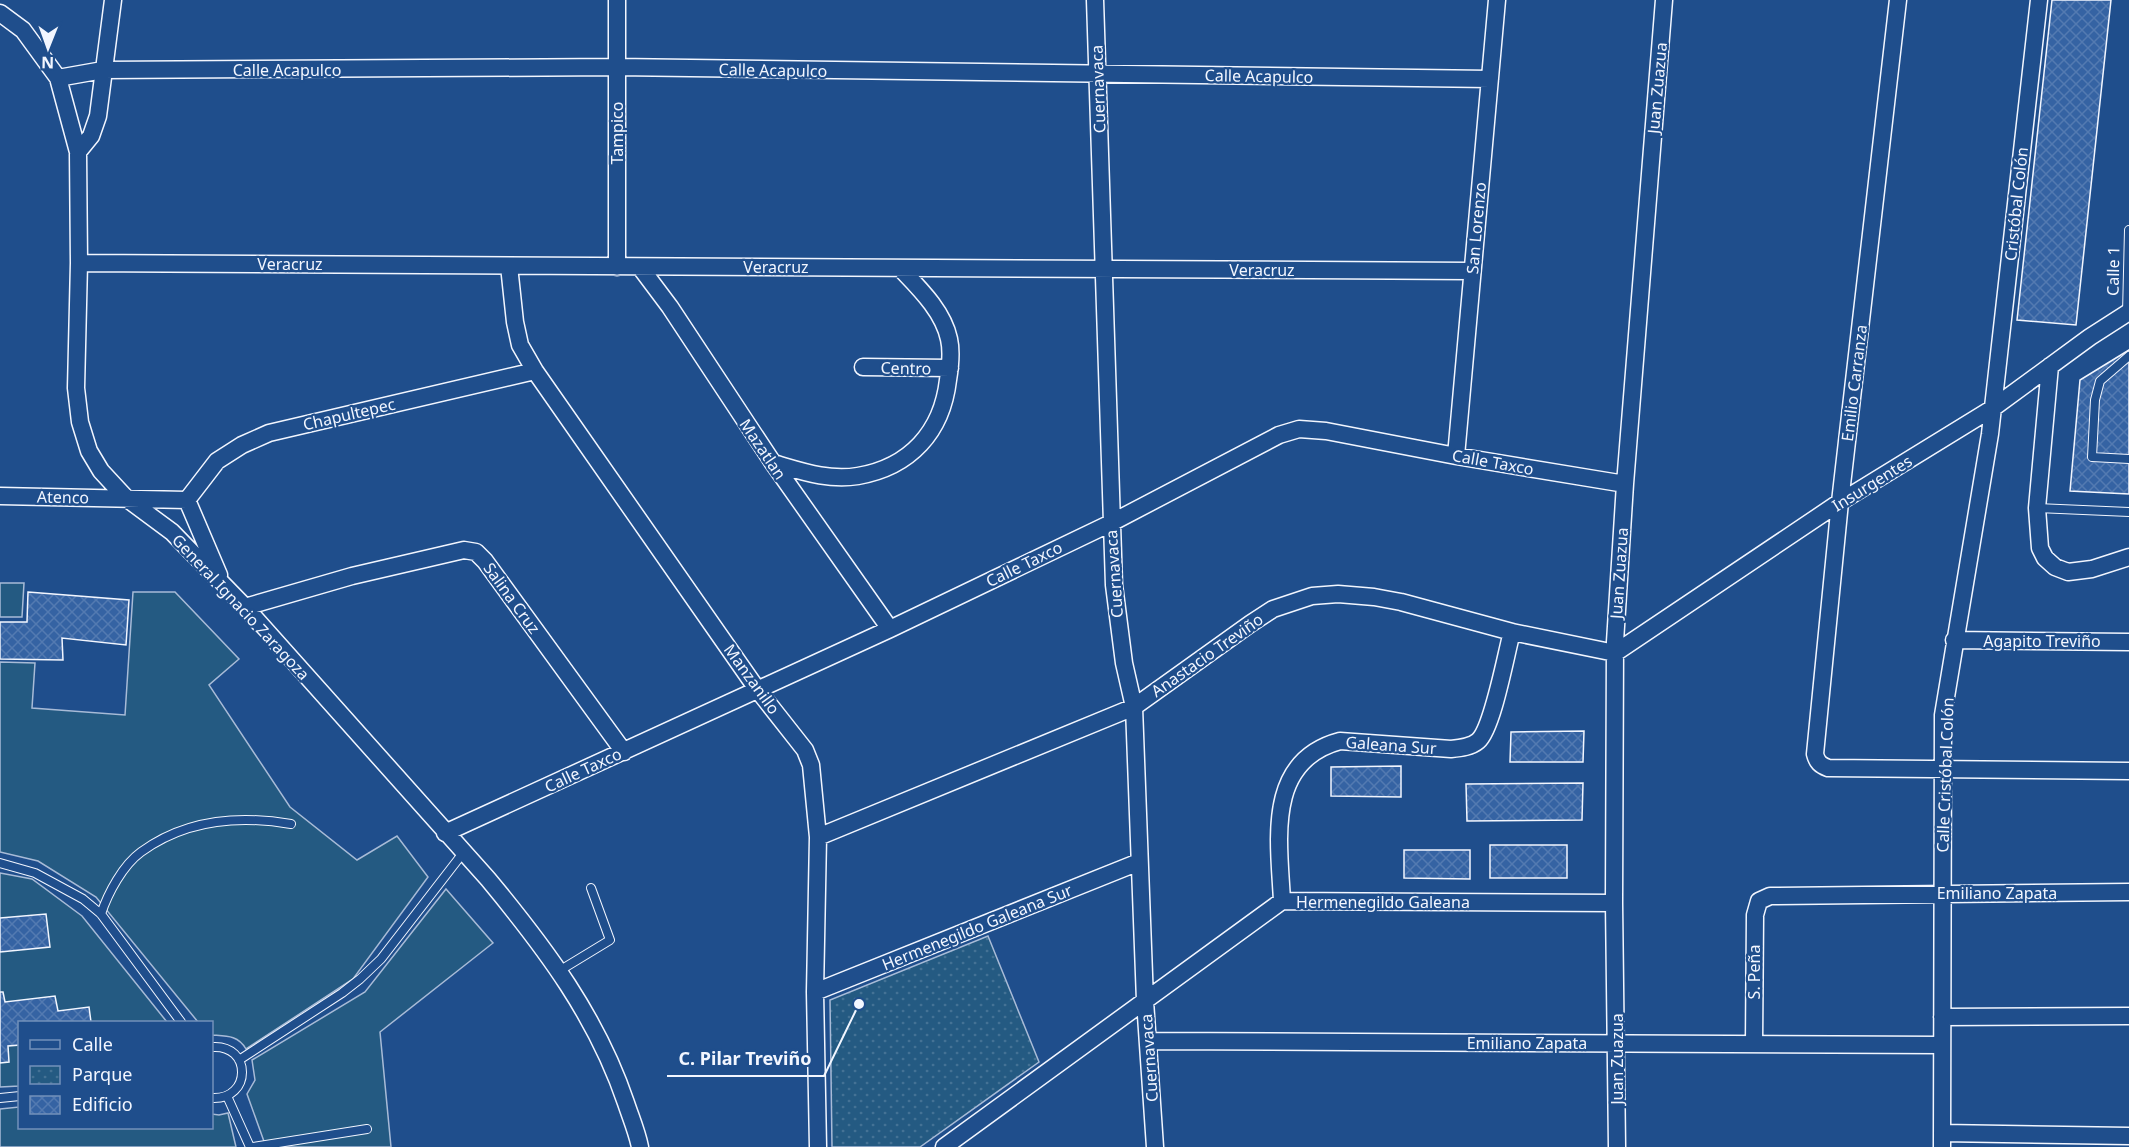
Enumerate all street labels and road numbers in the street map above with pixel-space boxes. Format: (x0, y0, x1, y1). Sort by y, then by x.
street label: Juan Zuazua (1642, 41, 1672, 137)
street label: Cuernavaca (1085, 45, 1111, 133)
street label: Calle Acapulco (719, 58, 827, 82)
street label: Calle Acapulco (233, 59, 341, 81)
street label: Calle Acapulco (1205, 64, 1313, 88)
street label: Tampico (606, 102, 628, 164)
street label: Cristóbal Colón (1999, 146, 2033, 262)
street label: San Lorenzo (1461, 181, 1491, 275)
street label: Calle 1 (2102, 246, 2124, 296)
street label: Veracruz (257, 253, 323, 275)
street label: Veracruz (743, 256, 809, 278)
street label: Veracruz (1229, 259, 1295, 281)
street label: Emilio Carranza (1836, 323, 1872, 443)
street label: Centro (880, 357, 932, 379)
street label: Chapultepec (301, 393, 398, 435)
street label: Mazatlan (735, 414, 791, 484)
street label: Calle Taxco (1450, 444, 1536, 480)
street label: Insurgentes (1828, 450, 1916, 516)
street label: Atenco (37, 486, 89, 508)
street label: Juan Zuazua (1605, 527, 1633, 621)
street label: General Ignacio Zaragoza (167, 529, 315, 685)
street label: Cuernavaca (1100, 529, 1128, 619)
street label: Calle Taxco (982, 536, 1066, 592)
street label: Salina Cruz (479, 558, 545, 638)
street label: Anastacio Treviño (1147, 608, 1267, 702)
street label: Agapito Treviño (1983, 630, 2101, 652)
street label: Manzanillo (719, 639, 785, 719)
street label: Calle Cristóbal Colón (1931, 697, 1959, 853)
street label: Galeana Sur (1345, 731, 1438, 759)
street label: Calle Taxco (541, 743, 625, 797)
street label: Hermenegildo Galeana Sur (879, 879, 1076, 975)
street label: Emiliano Zapata (1937, 882, 2057, 904)
street label: Hermenegildo Galeana (1296, 891, 1470, 913)
street label: S. Peña (1743, 945, 1765, 999)
street label: Cuernavaca (1135, 1013, 1163, 1103)
street label: Juan Zuazua (1606, 1013, 1628, 1107)
street label: Emiliano Zapata (1467, 1032, 1587, 1054)

